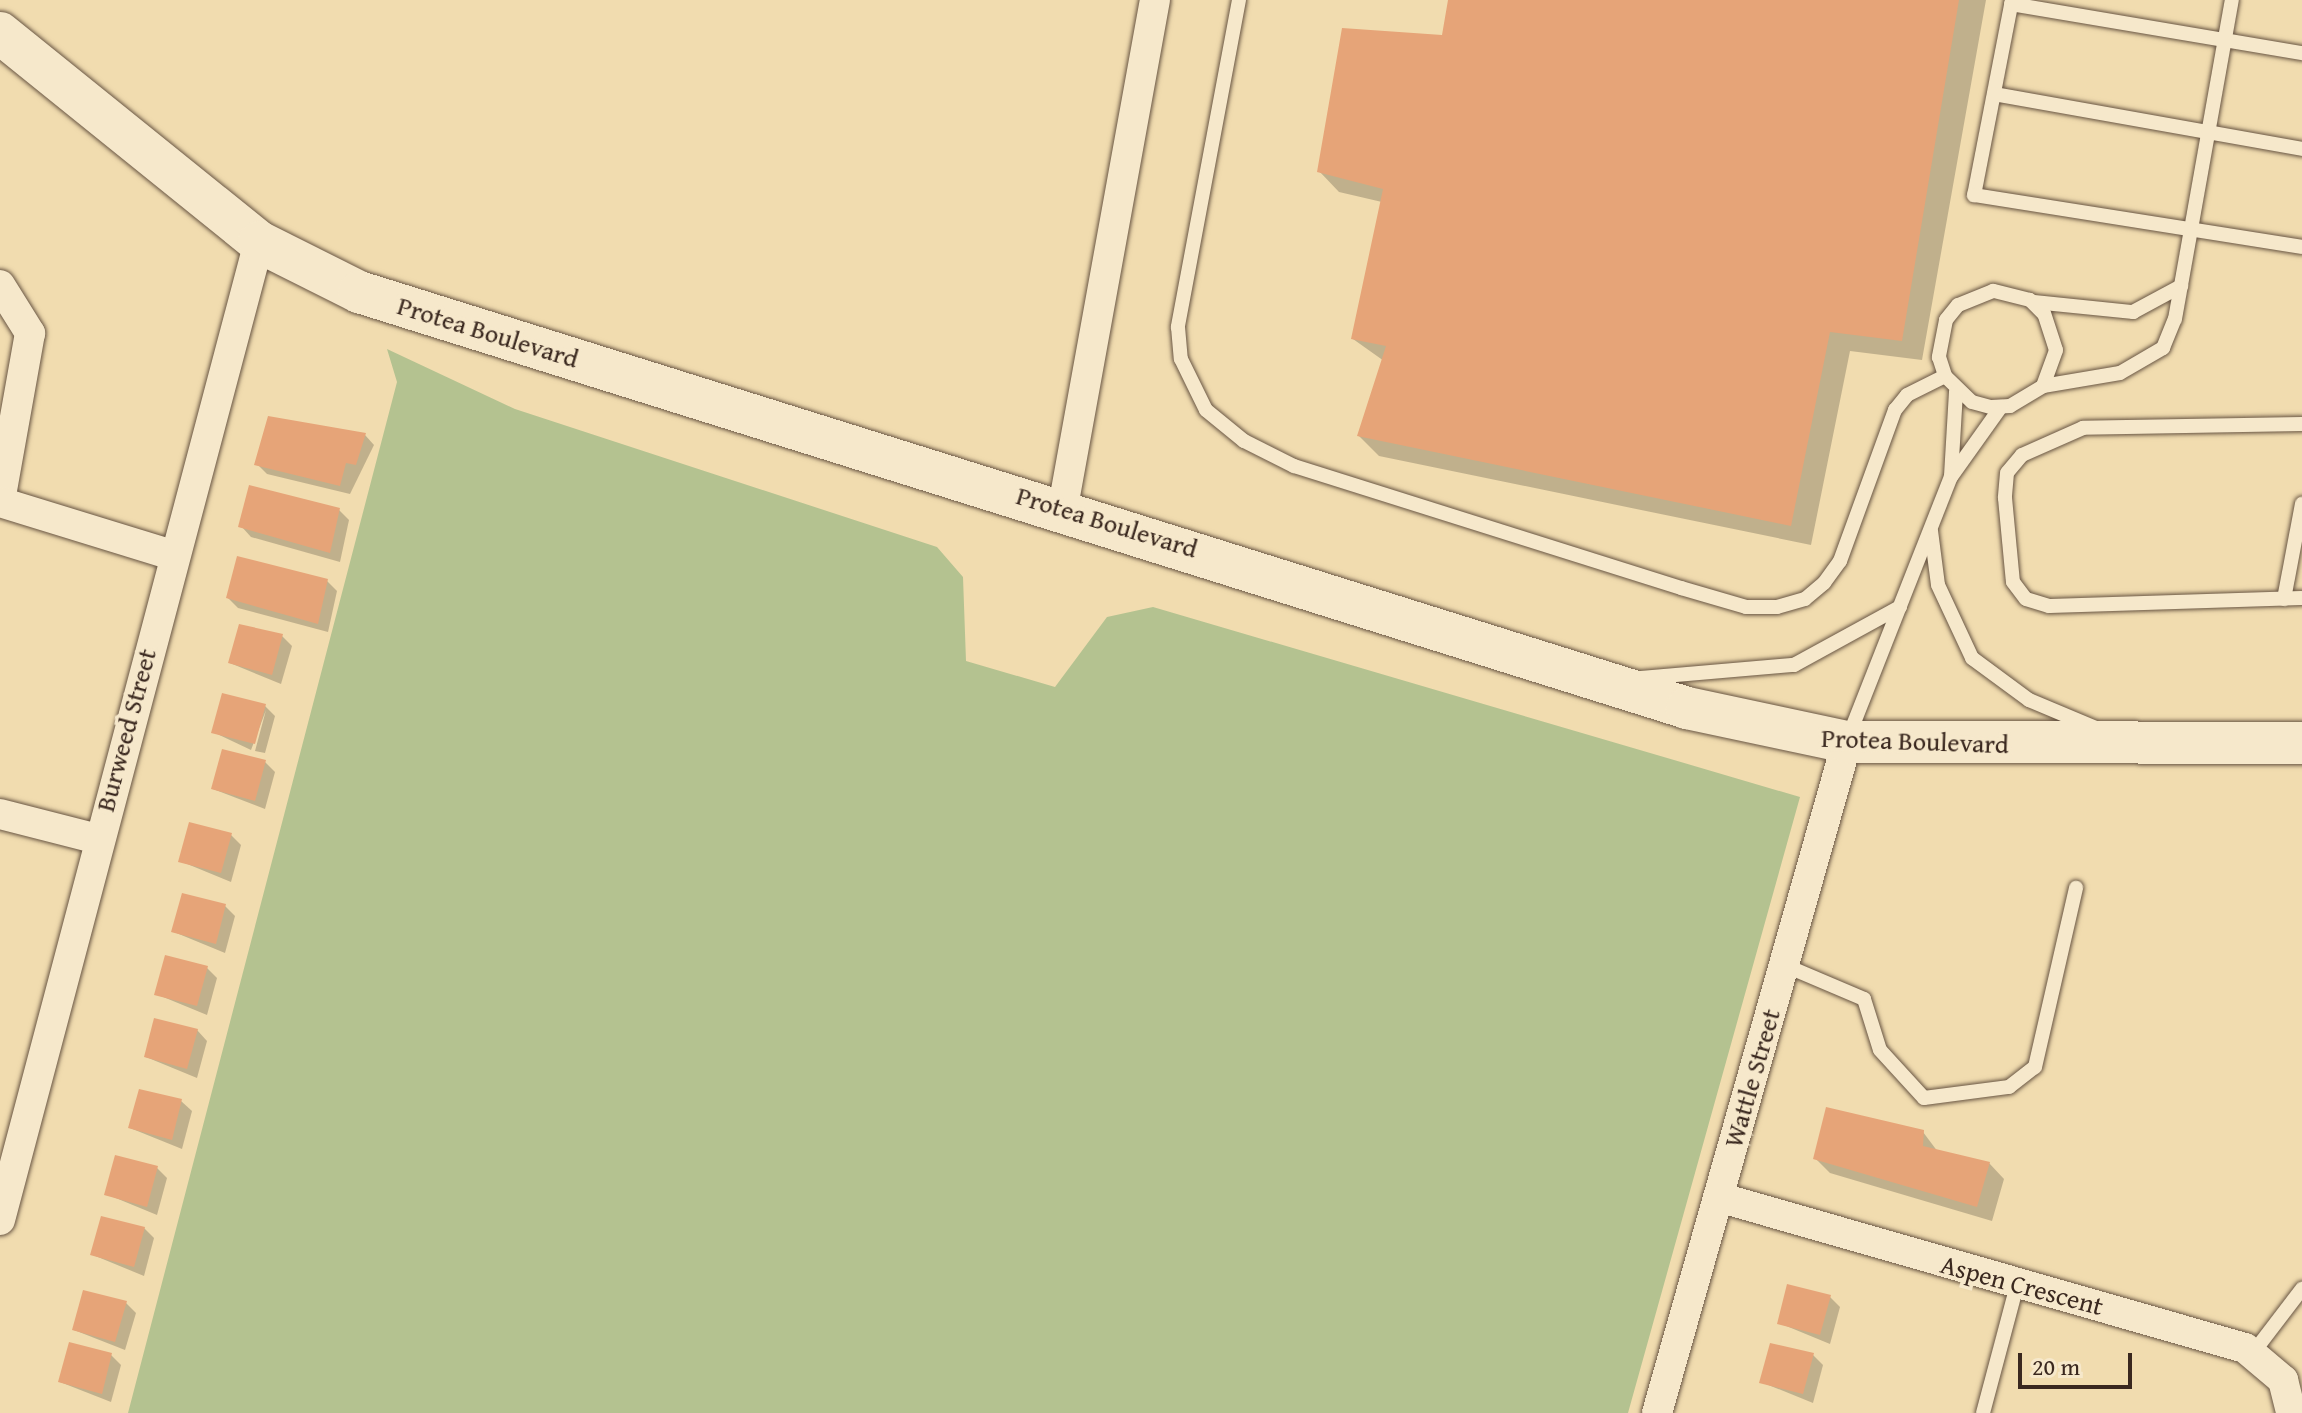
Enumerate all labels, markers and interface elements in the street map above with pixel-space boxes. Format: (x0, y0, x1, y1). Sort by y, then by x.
street label: Protea Boulevard (394, 290, 582, 374)
street label: Protea Boulevard (1013, 480, 1201, 564)
street label: Burweed Street (89, 645, 163, 815)
street label: Protea Boulevard (1821, 722, 2009, 760)
street label: Wattle Street (1717, 1005, 1787, 1151)
street label: Aspen Crescent (1937, 1248, 2107, 1322)
scale bar (2022, 1337, 2136, 1387)
text: 20 m (2032, 1349, 2080, 1384)

